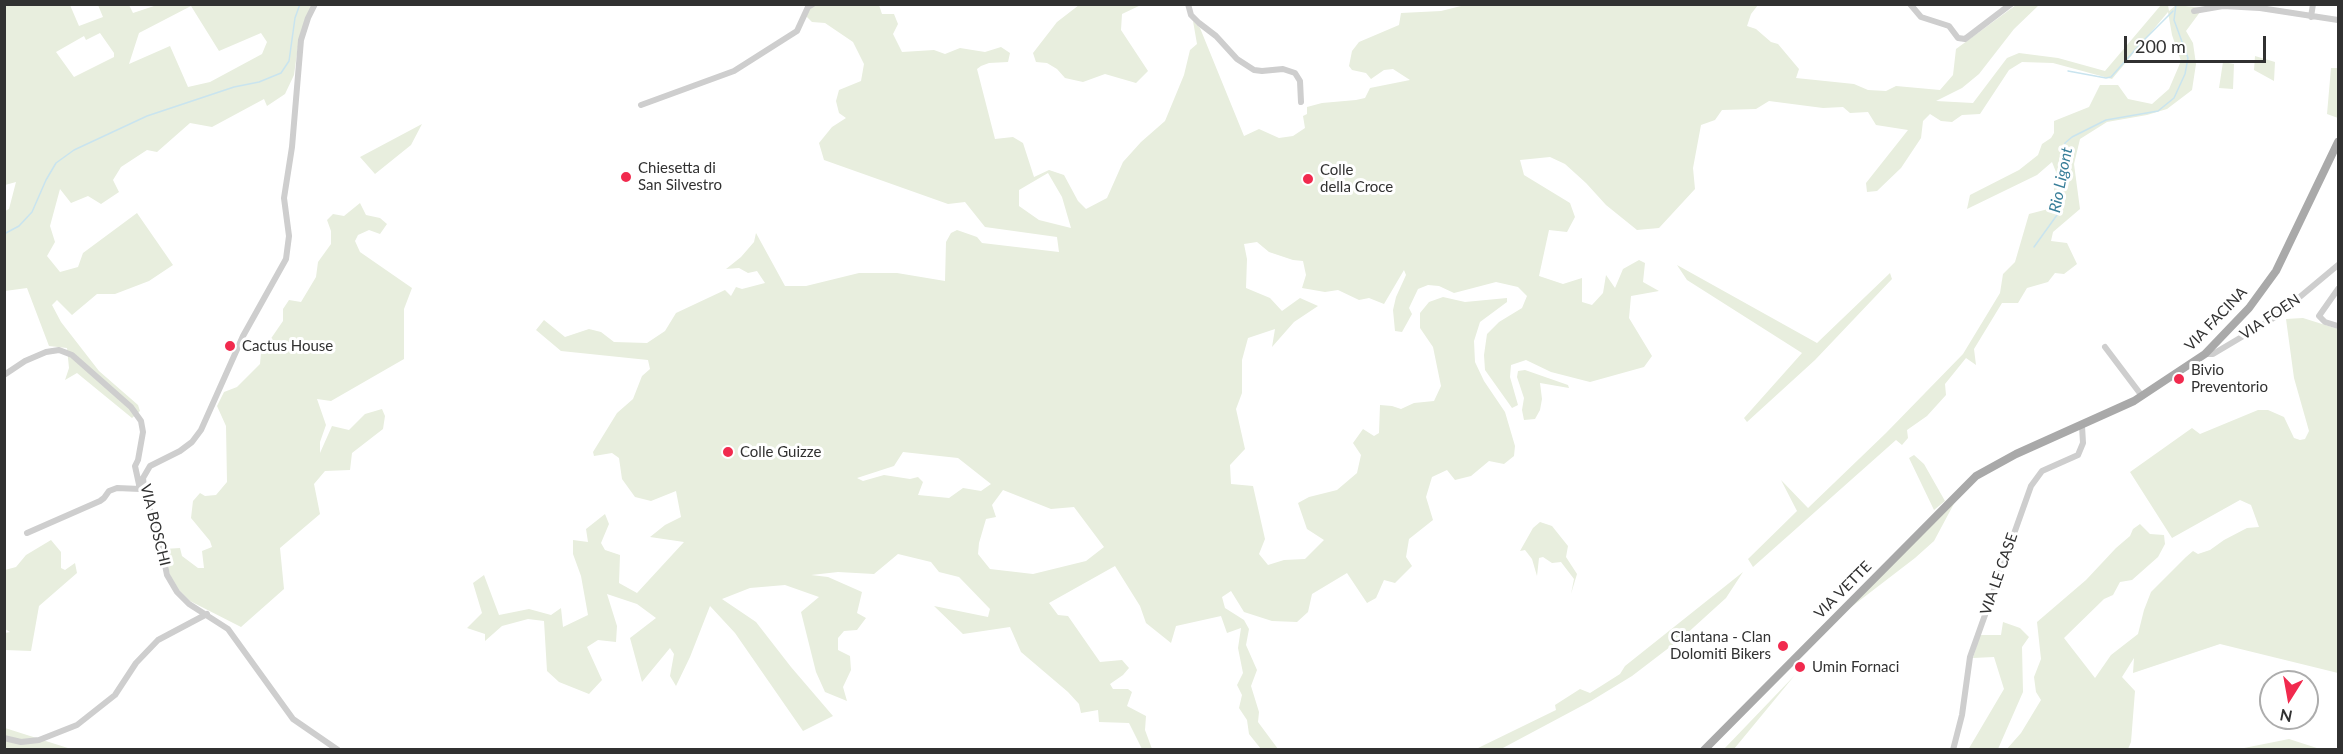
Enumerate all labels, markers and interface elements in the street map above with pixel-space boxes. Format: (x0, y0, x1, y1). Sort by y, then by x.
scale bar (2127, 24, 2270, 62)
text: 200 m (2135, 35, 2186, 57)
water label: Rio Ligont (2045, 146, 2077, 214)
place label: Chiesetta di San Silvestro (638, 159, 722, 194)
place label: Colle della Croce (1320, 161, 1393, 196)
marker: Chiesetta di San Silvestro (619, 170, 633, 184)
marker: Colle della Croce (1301, 172, 1315, 186)
street label: VIA FACINA (2181, 283, 2251, 355)
street label: VIA FOEN (2236, 290, 2304, 344)
place label: Cactus House (242, 337, 333, 355)
marker: Cactus House (223, 339, 237, 353)
place label: Bivio Preventorio (2191, 361, 2268, 396)
marker: Bivio Preventorio (2172, 372, 2186, 386)
place label: Colle Guizze (740, 443, 821, 461)
marker: Colle Guizze (721, 445, 735, 459)
street label: VIA BOSCHI (136, 482, 174, 568)
street label: VIA LE CASE (1977, 531, 2021, 617)
street label: VIA VETTE (1811, 558, 1875, 622)
place label: Clantana - Clan Dolomiti Bikers (1670, 628, 1771, 663)
marker: Clantana - Clan Dolomiti Bikers (1776, 639, 1790, 653)
place label: Umin Fornaci (1812, 658, 1899, 676)
marker: Umin Fornaci (1793, 660, 1807, 674)
north arrow (2259, 670, 2319, 730)
text: N (2278, 706, 2294, 727)

